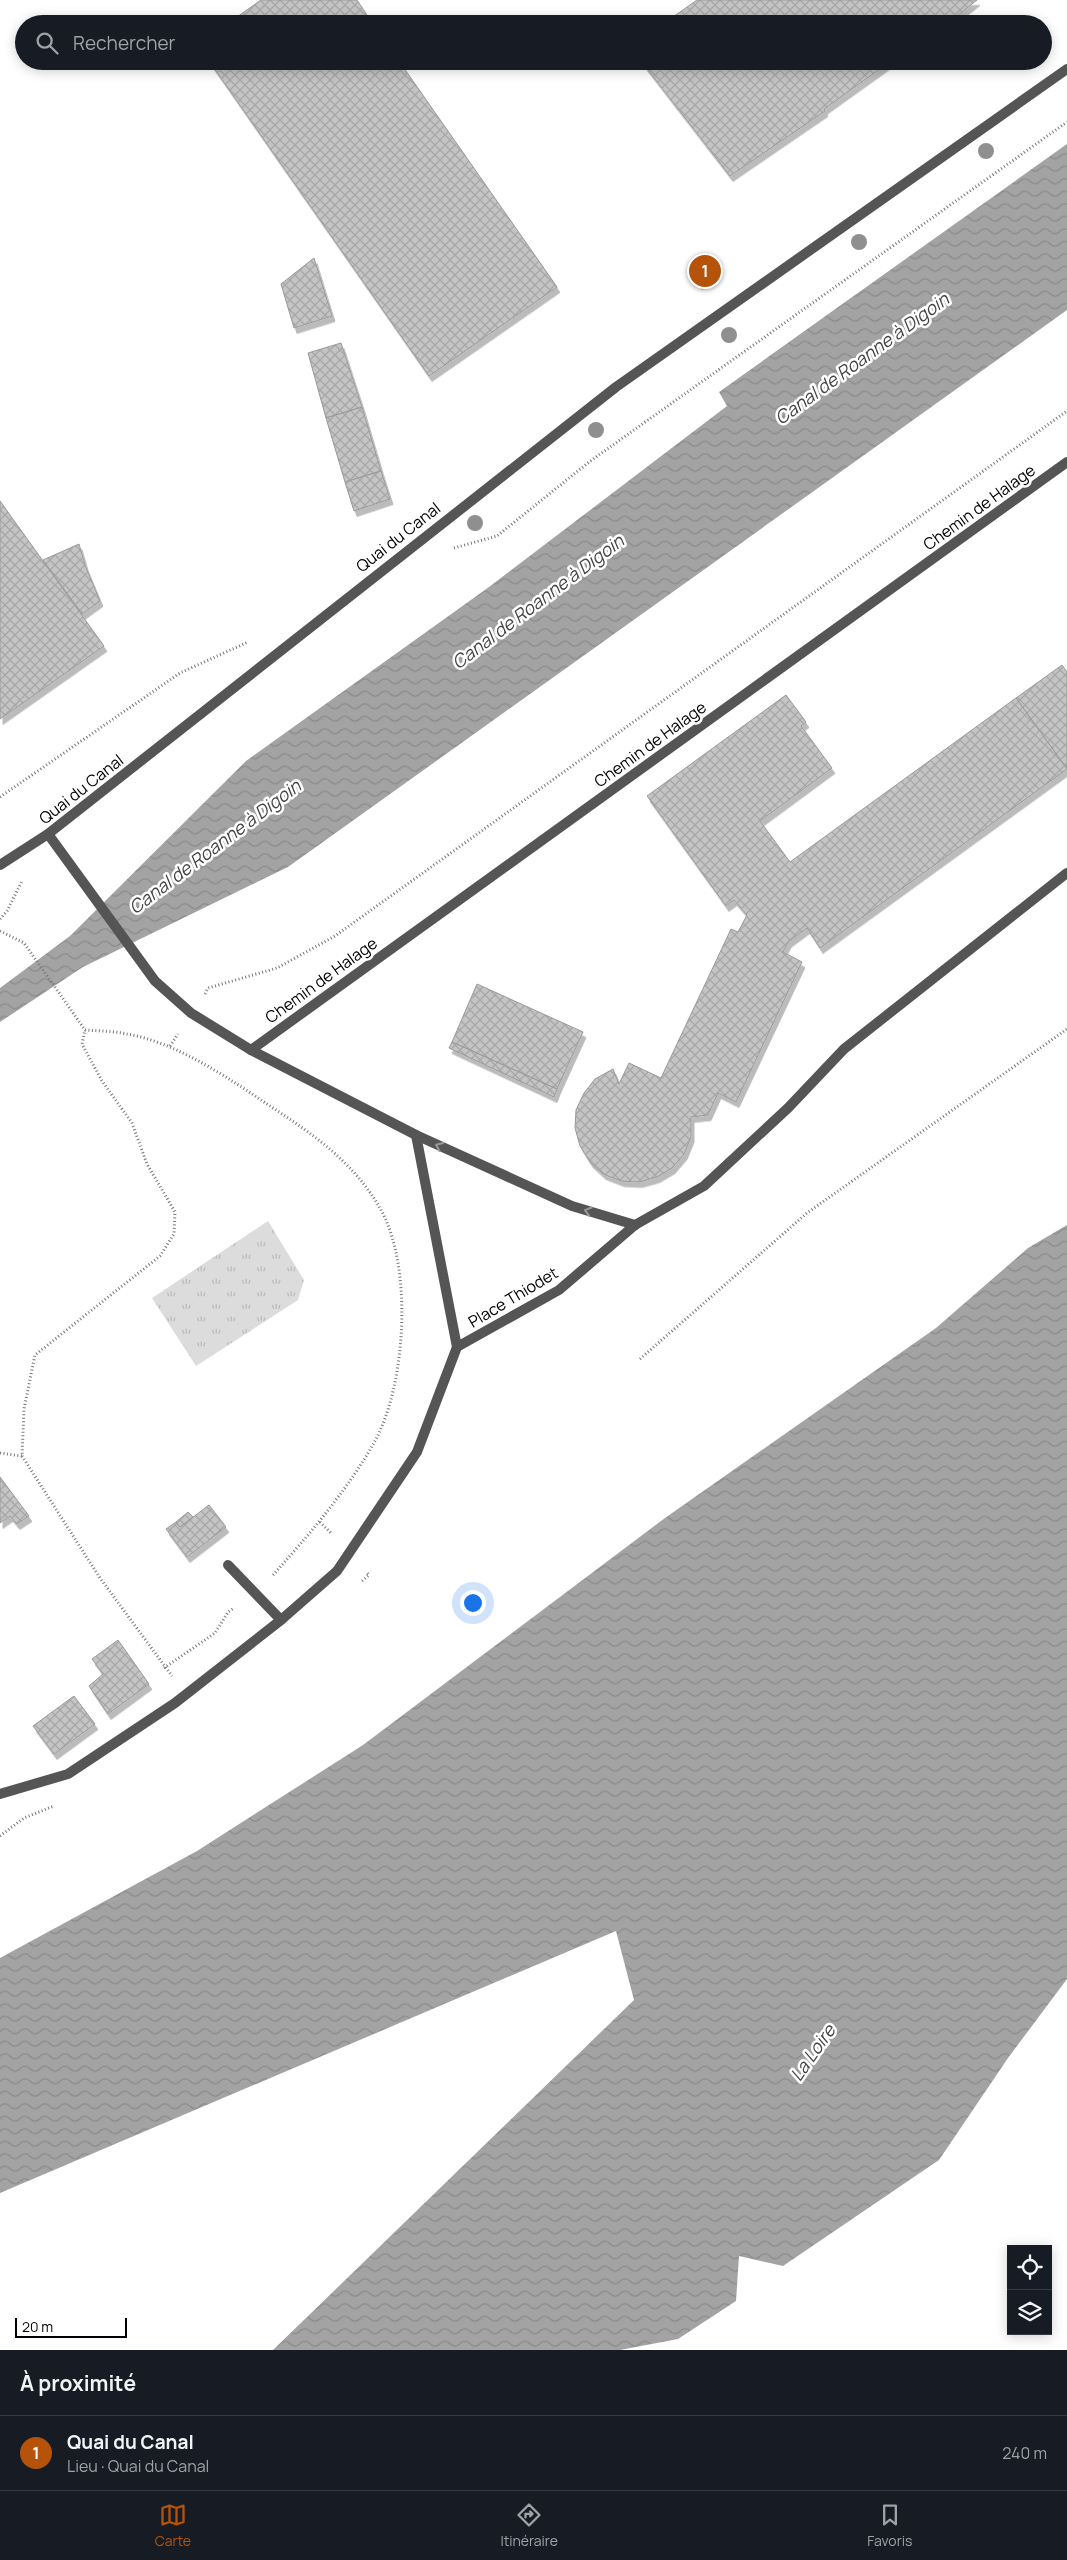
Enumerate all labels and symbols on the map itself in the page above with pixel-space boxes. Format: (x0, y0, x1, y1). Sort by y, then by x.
pin: 1 (689, 252, 721, 290)
water label: Canal de Roanne à Digoin (770, 286, 954, 430)
street label: Chemin de Halage (919, 459, 1039, 555)
street label: Quai du Canal (351, 497, 445, 577)
water label: Canal de Roanne à Digoin (446, 528, 629, 674)
street label: Chemin de Halage (590, 696, 710, 792)
street label: Quai du Canal (34, 749, 128, 829)
water label: Canal de Roanne à Digoin (123, 773, 306, 919)
street label: Chemin de Halage (261, 932, 381, 1028)
one-way arrow (435, 1142, 444, 1152)
one-way arrow (585, 1206, 593, 1216)
street label: Place Thiodet (464, 1262, 562, 1332)
your location (460, 1590, 486, 1616)
water label: La Loire (784, 2018, 841, 2085)
scale bar (15, 2315, 128, 2338)

